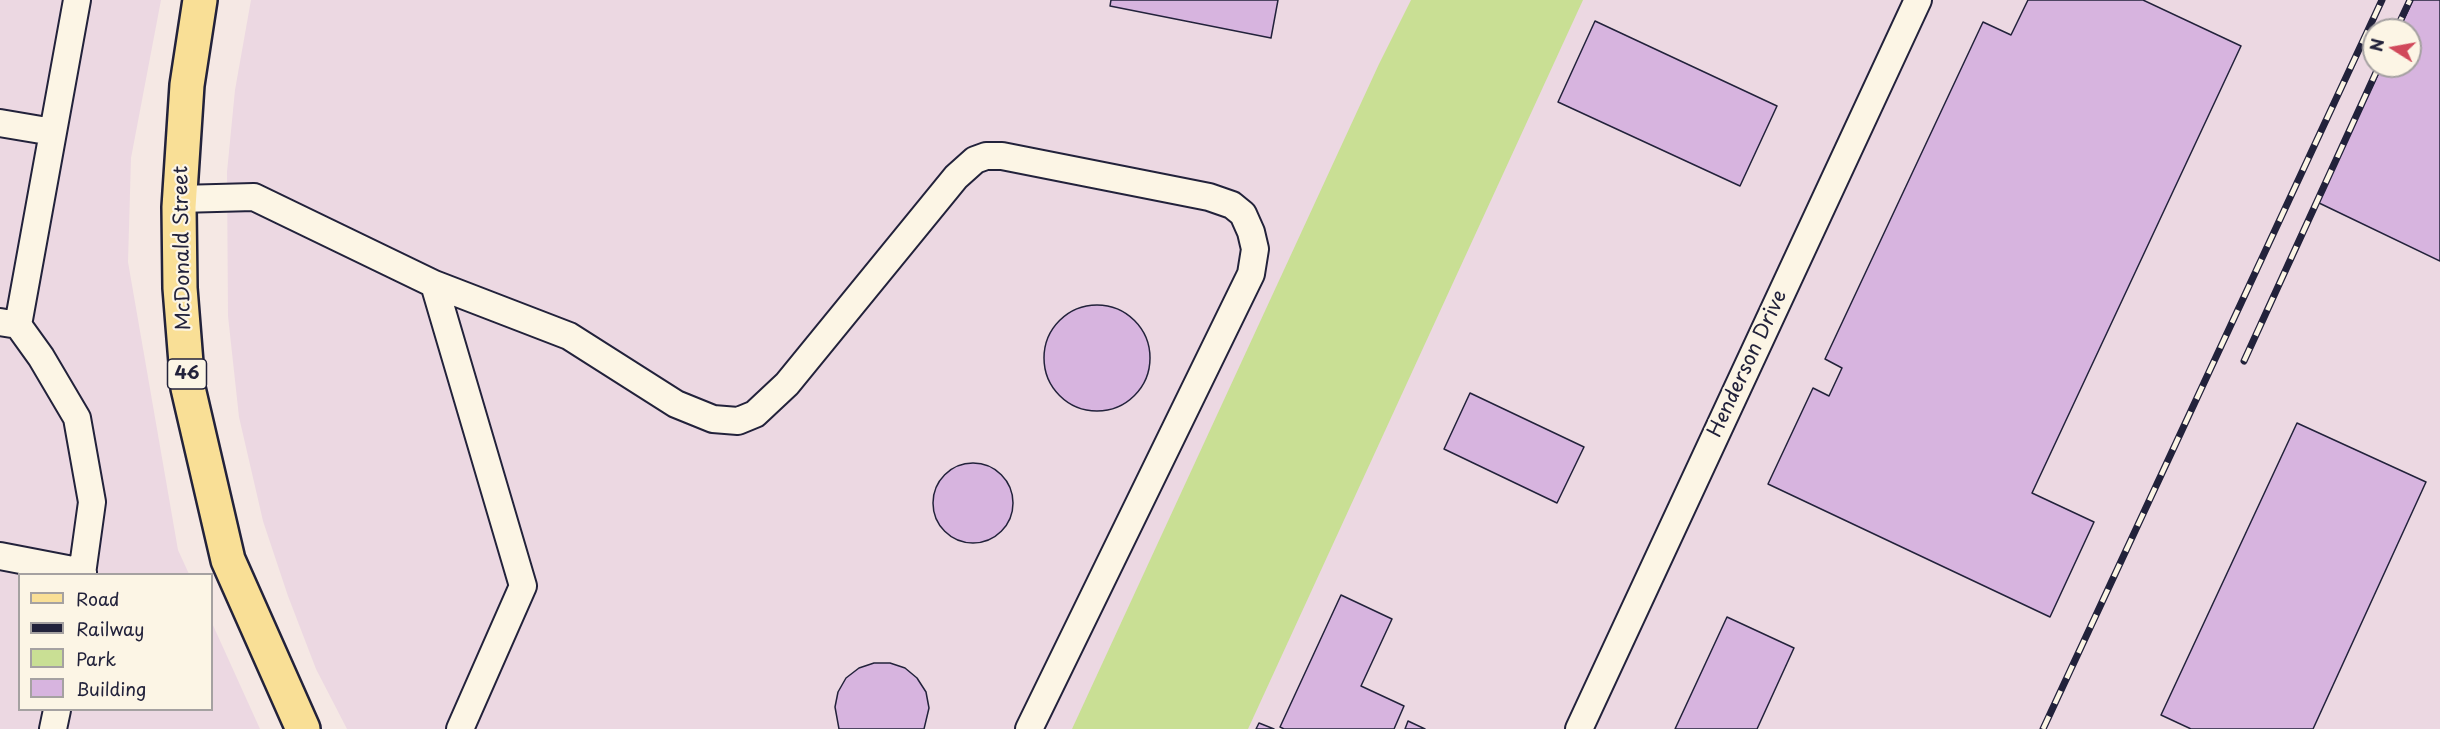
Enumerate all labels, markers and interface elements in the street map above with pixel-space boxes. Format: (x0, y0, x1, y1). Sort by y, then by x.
north arrow (2362, 18, 2422, 78)
text: N (2363, 36, 2389, 53)
street label: McDonald Street (170, 165, 196, 331)
street label: Henderson Drive (1703, 287, 1793, 441)
road number: 46 (168, 359, 207, 389)
legend (18, 573, 213, 711)
text: Road (76, 585, 120, 612)
text: Railway (76, 615, 144, 642)
text: Park (76, 645, 116, 672)
text: Building (76, 675, 146, 702)

